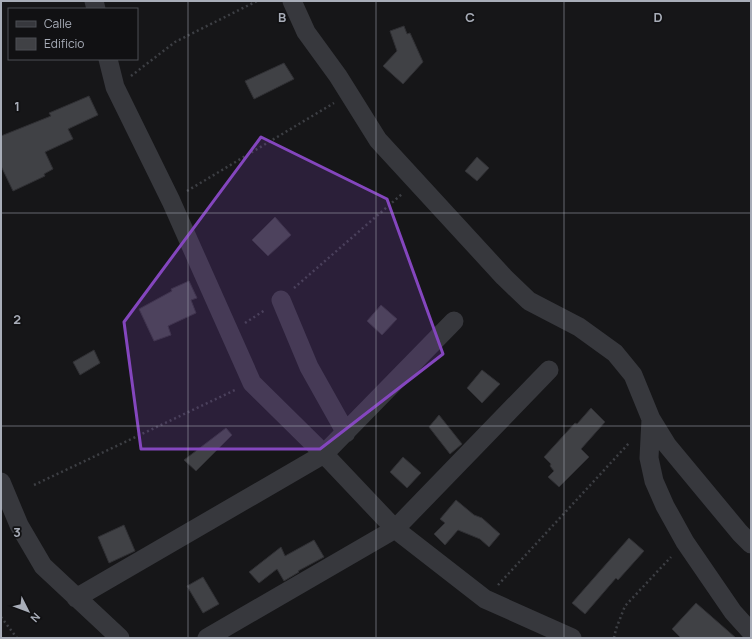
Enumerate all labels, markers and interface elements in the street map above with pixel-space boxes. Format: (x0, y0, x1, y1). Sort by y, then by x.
legend (8, 8, 138, 60)
text: B (278, 8, 286, 26)
text: C (465, 8, 475, 26)
text: D (653, 8, 663, 26)
text: Calle (44, 15, 72, 32)
text: Edificio (44, 35, 84, 52)
text: 1 (14, 97, 20, 115)
text: 2 (13, 310, 21, 328)
text: 3 (13, 523, 21, 541)
north arrow (8, 591, 48, 631)
text: N (28, 610, 44, 626)

